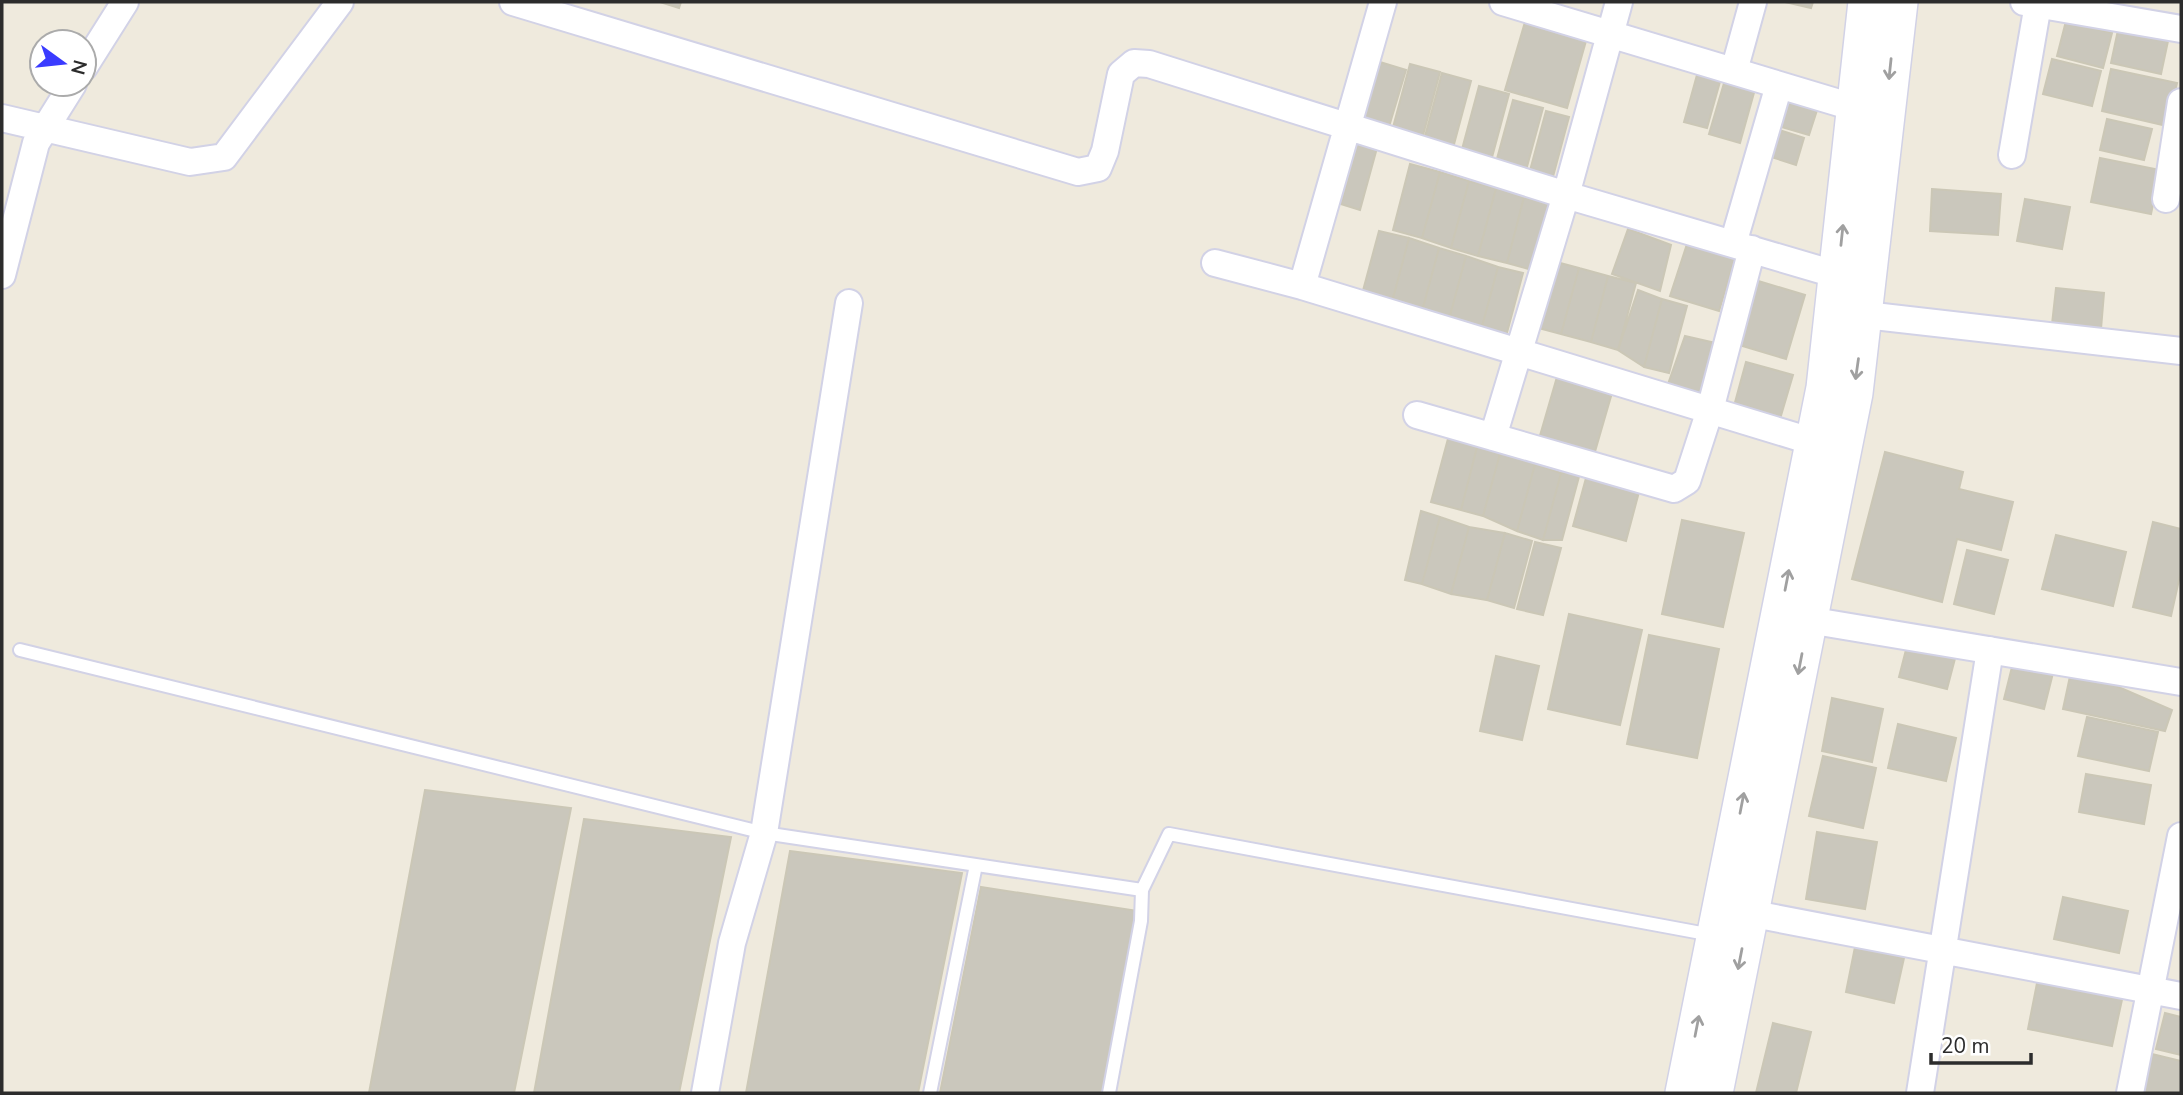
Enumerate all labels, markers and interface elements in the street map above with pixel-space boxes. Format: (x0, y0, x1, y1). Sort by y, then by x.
north arrow (28, 28, 98, 98)
text: N (64, 57, 93, 77)
one-way arrow (1883, 58, 1896, 80)
one-way arrow (1836, 224, 1849, 247)
one-way arrow (1850, 357, 1863, 379)
one-way arrow (1780, 569, 1794, 592)
one-way arrow (1792, 652, 1806, 675)
one-way arrow (1736, 792, 1750, 815)
one-way arrow (1733, 947, 1747, 970)
one-way arrow (1691, 1015, 1705, 1038)
scale bar (1931, 1021, 2031, 1066)
text: 20 m (1941, 1032, 1990, 1060)

